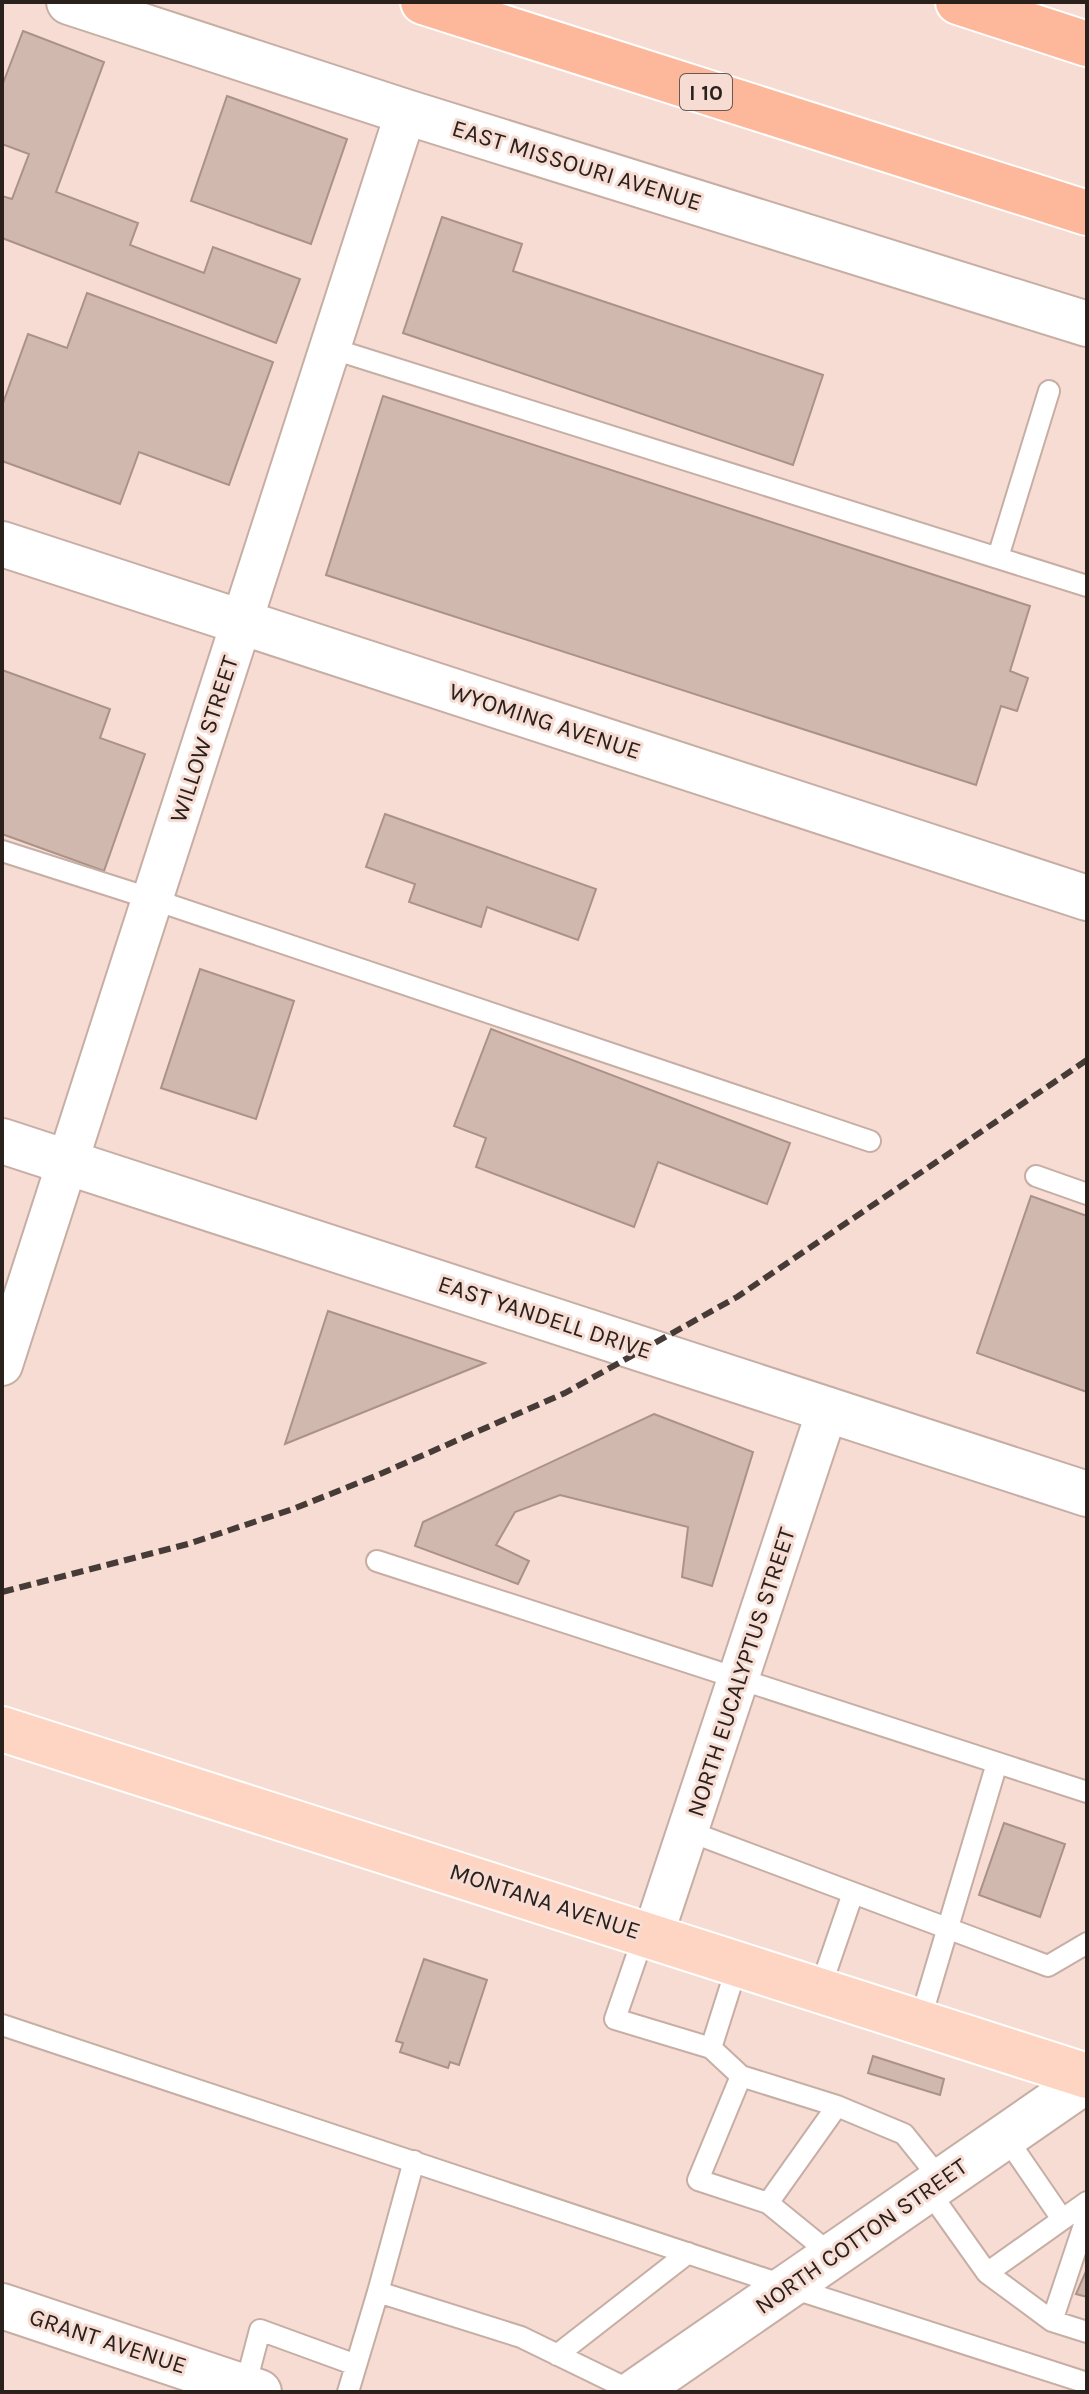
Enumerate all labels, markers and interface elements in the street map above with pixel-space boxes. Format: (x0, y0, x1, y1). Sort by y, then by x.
road number: I 10 (680, 74, 732, 110)
street label: EAST MISSOURI AVENUE (449, 114, 705, 216)
street label: WILLOW STREET (164, 652, 244, 826)
street label: WYOMING AVENUE (446, 677, 644, 765)
street label: EAST YANDELL DRIVE (435, 1269, 655, 1365)
street label: NORTH EUCALYPTUS STREET (681, 1524, 801, 1820)
street label: MONTANA AVENUE (446, 1857, 644, 1945)
street label: NORTH COTTON STREET (750, 2152, 972, 2320)
street label: GRANT AVENUE (26, 2302, 190, 2380)

